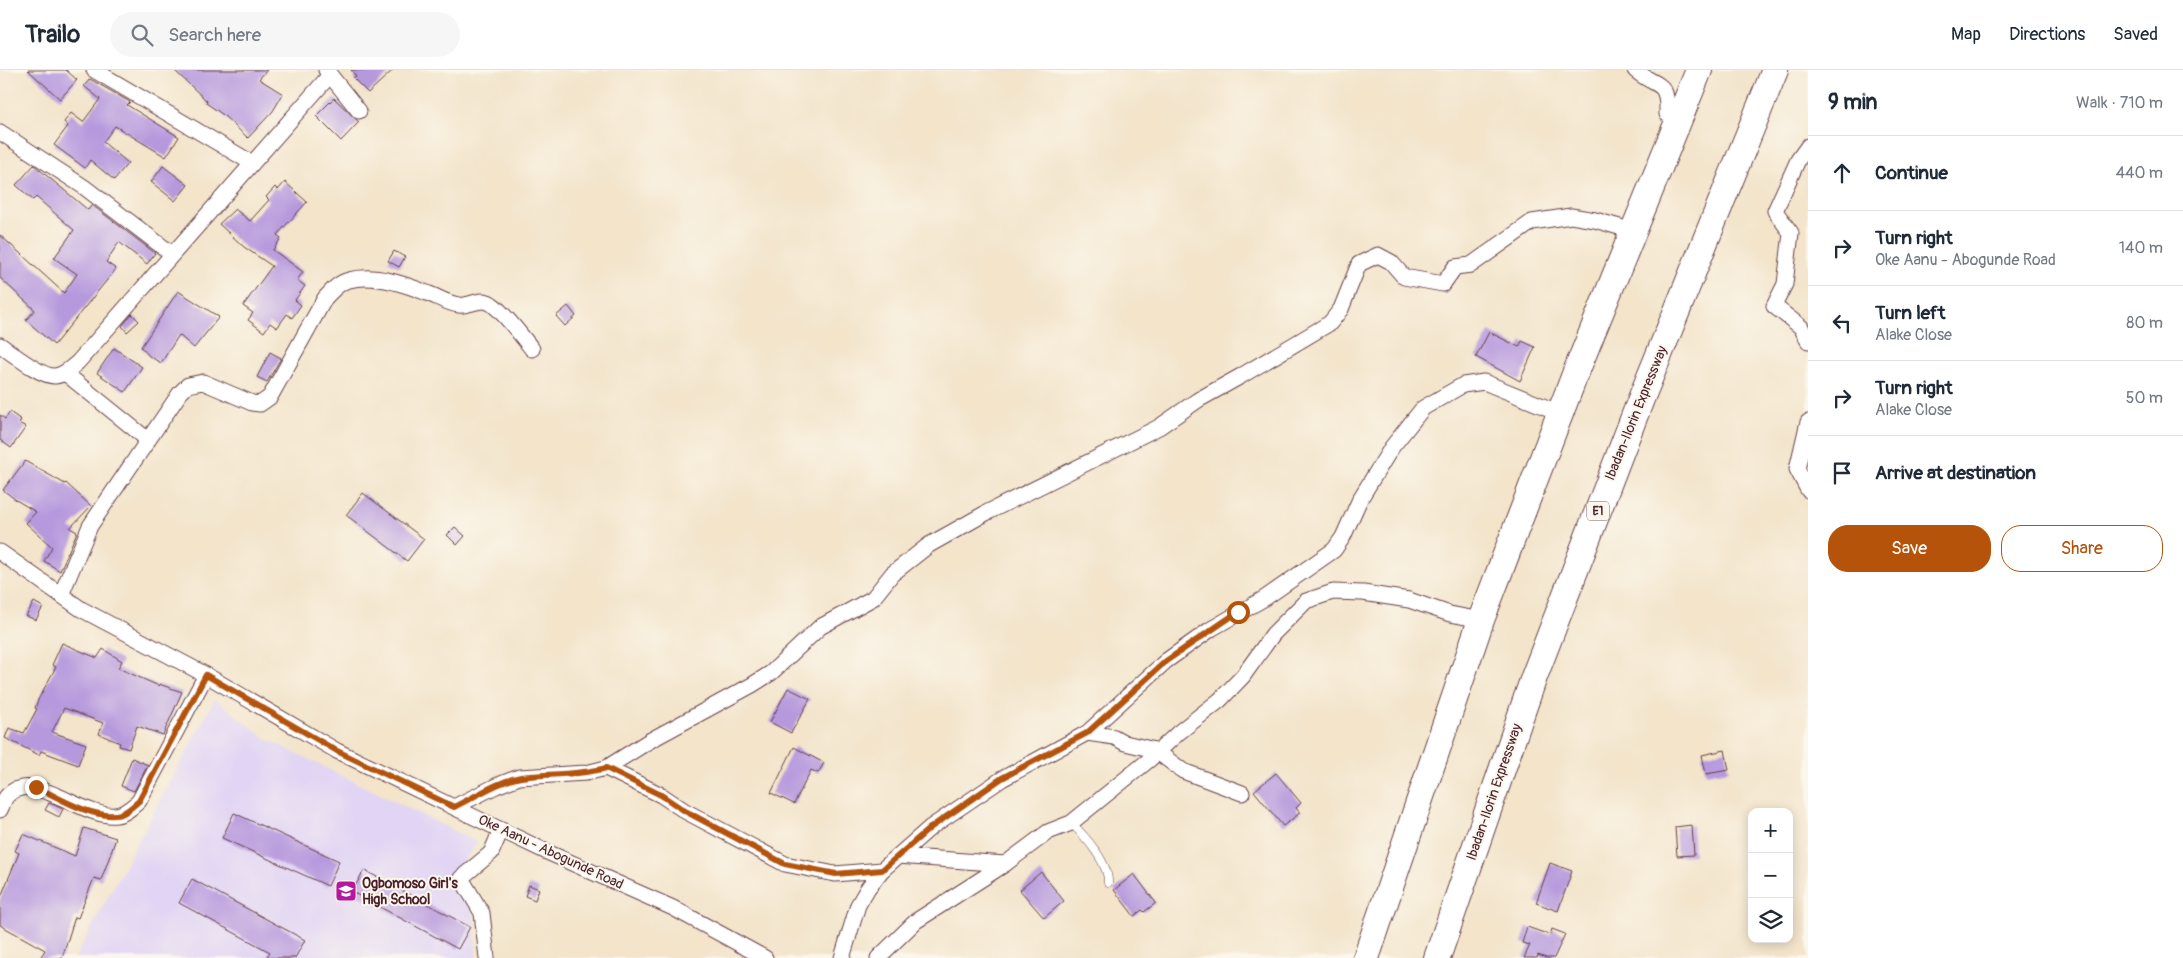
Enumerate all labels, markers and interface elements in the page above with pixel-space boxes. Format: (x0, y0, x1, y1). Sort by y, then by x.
search box (110, 12, 460, 57)
text: Trailo (25, 20, 80, 49)
icon: search (128, 21, 156, 49)
text: Search here (168, 23, 261, 47)
text: Map (1951, 23, 1981, 46)
text: Directions (2009, 23, 2085, 46)
text: Saved (2113, 23, 2158, 46)
text: 9 min (1828, 89, 1877, 116)
text: Walk · 710 m (2076, 93, 2163, 113)
icon: ahead (1828, 159, 1856, 187)
text: Continue (1875, 161, 1948, 185)
text: 440 m (2116, 163, 2163, 183)
text: Turn right (1875, 226, 1953, 250)
icon: right (1828, 234, 1856, 262)
text: 140 m (2119, 238, 2163, 258)
text: Oke Aanu - Abogunde Road (1875, 250, 2056, 270)
text: Turn left (1875, 301, 1945, 325)
icon: left (1828, 309, 1856, 337)
text: 80 m (2126, 313, 2163, 333)
text: Alake Close (1875, 325, 1952, 345)
street label: Ibadan-Ilorin Expressway (1601, 343, 1671, 483)
text: Turn right (1875, 376, 1953, 400)
icon: right (1828, 384, 1856, 412)
text: 50 m (2126, 388, 2163, 408)
text: Alake Close (1875, 400, 1952, 420)
icon: arrive (1828, 459, 1856, 487)
text: Arrive at destination (1875, 461, 2036, 485)
road number: E1 (1587, 502, 1609, 521)
button: Save (1828, 525, 1991, 572)
button: Share (2001, 525, 2163, 572)
route start (1227, 601, 1250, 624)
street label: Ibadan-Ilorin Expressway (1463, 721, 1525, 863)
route end (25, 776, 48, 799)
map controls (1748, 808, 1793, 943)
button: + (1748, 808, 1793, 853)
street label: Oke Aanu - Abogunde Road (476, 811, 626, 893)
button: − (1748, 853, 1793, 898)
place label: Ogbomoso Girl's High School (362, 875, 459, 908)
school or university icon: Ogbomoso Girl's High School (334, 879, 358, 903)
button: layers (1748, 898, 1793, 943)

